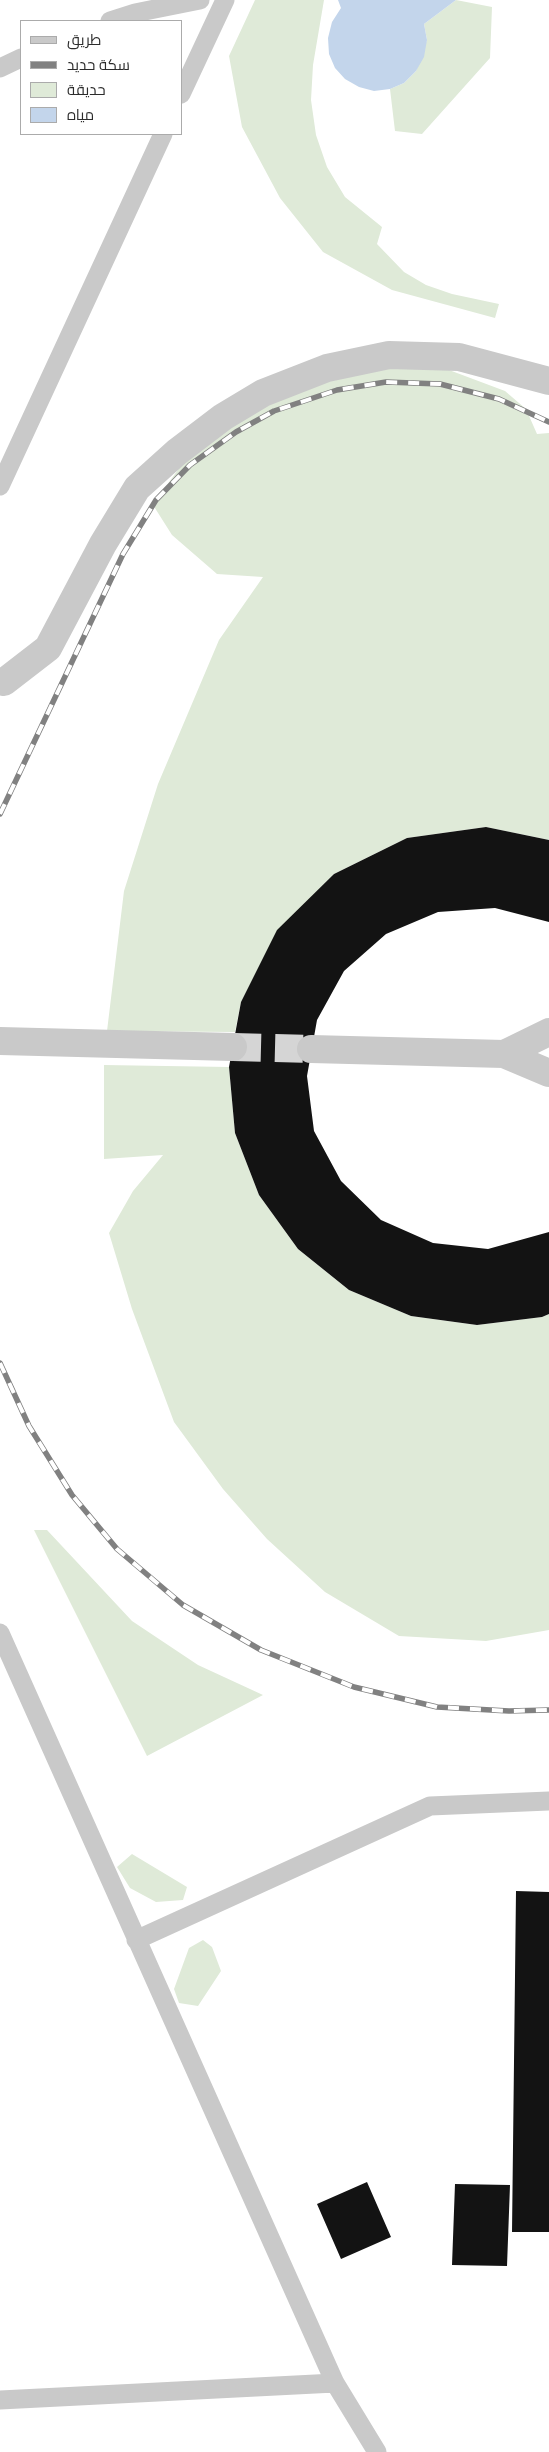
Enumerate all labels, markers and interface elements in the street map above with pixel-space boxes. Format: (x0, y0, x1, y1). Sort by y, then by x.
legend (20, 20, 182, 135)
text: طريق (67, 31, 101, 49)
text: سكة حديد (67, 56, 130, 74)
text: حديقة (67, 81, 106, 99)
text: مياه (67, 106, 94, 124)

